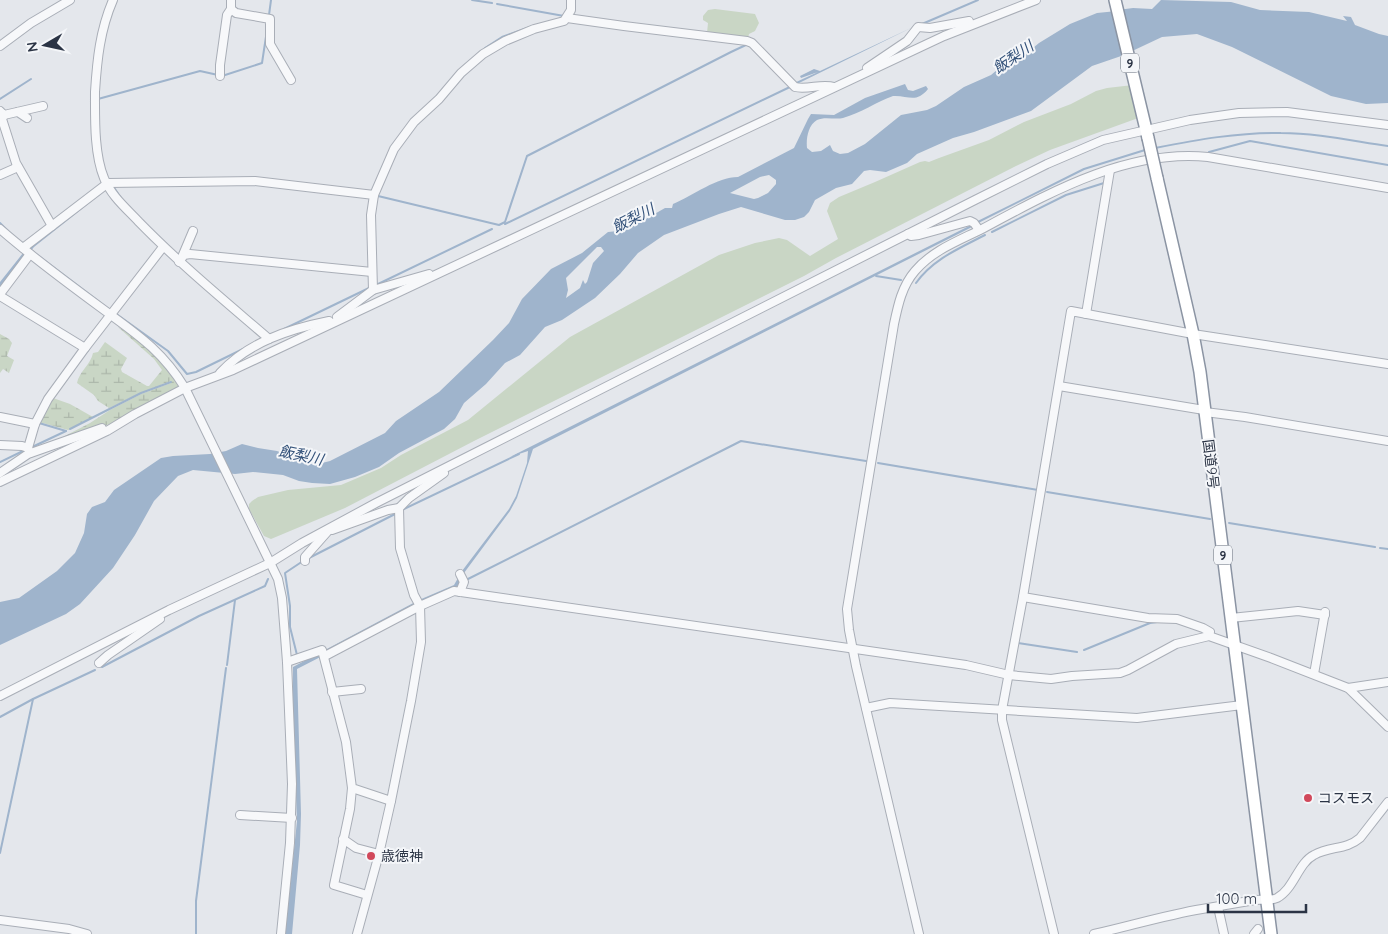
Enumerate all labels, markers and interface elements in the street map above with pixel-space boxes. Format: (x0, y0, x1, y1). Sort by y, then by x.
north arrow (20, 20, 70, 70)
water label: 飯梨川 (989, 35, 1039, 77)
text: N (22, 41, 42, 54)
road number: 9 (1121, 54, 1139, 72)
water label: 飯梨川 (609, 198, 659, 237)
street label: 国道9号 (1199, 438, 1223, 490)
water label: 飯梨川 (277, 441, 327, 469)
road number: 9 (1214, 546, 1232, 564)
place label: コスモス (1318, 789, 1374, 807)
marker: コスモス (1302, 792, 1314, 804)
place label: 歳徳神 (381, 847, 423, 865)
marker: 歳徳神 (365, 850, 377, 862)
scale bar (1208, 882, 1306, 914)
text: 100 m (1216, 889, 1257, 908)

